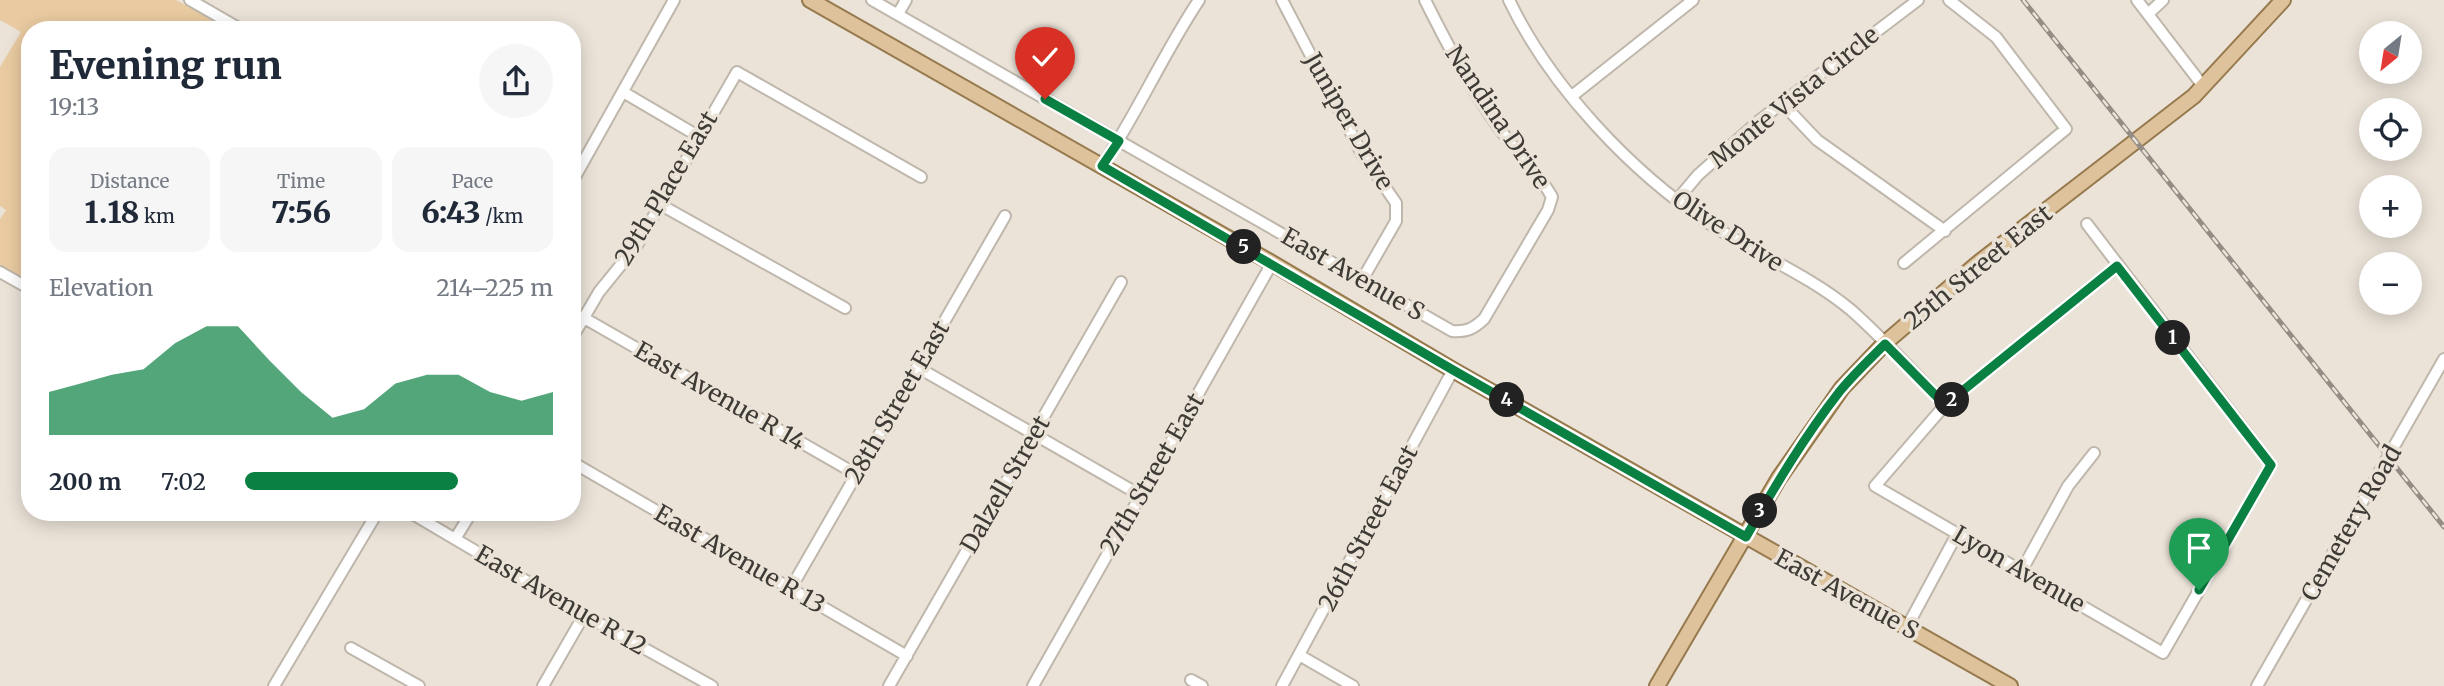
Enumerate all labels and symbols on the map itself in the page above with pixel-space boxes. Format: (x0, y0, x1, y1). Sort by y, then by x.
street label: Monte Vista Circle (1703, 19, 1885, 175)
north arrow (2359, 21, 2422, 84)
pin (1015, 27, 1075, 99)
street label: Nandina Drive (1439, 39, 1557, 195)
street label: Juniper Drive (1297, 46, 1401, 195)
street label: 29th Place East (608, 105, 725, 271)
street label: Olive Drive (1667, 184, 1789, 278)
street label: 25th Street East (1898, 197, 2059, 336)
street label: East Avenue S (1276, 221, 1430, 327)
pin: 5 (1226, 230, 1262, 264)
street label: 28th Street East (838, 314, 957, 489)
pin: 1 (2156, 320, 2190, 356)
street label: East Avenue R 14 (629, 334, 811, 458)
pin: 4 (1490, 382, 1524, 418)
pin: 2 (1934, 382, 1969, 418)
street label: 27th Street East (1093, 387, 1211, 561)
street label: Dalzell Street (953, 409, 1057, 558)
street label: 26th Street East (1311, 439, 1425, 616)
street label: Cemetery Road (2294, 440, 2408, 606)
pin: 3 (1742, 494, 1778, 528)
street label: East Avenue R 13 (649, 498, 831, 620)
pin (2169, 518, 2229, 590)
street label: Lyon Avenue (1948, 519, 2090, 619)
street label: East Avenue R 12 (470, 538, 652, 662)
street label: East Avenue S (1770, 542, 1924, 646)

